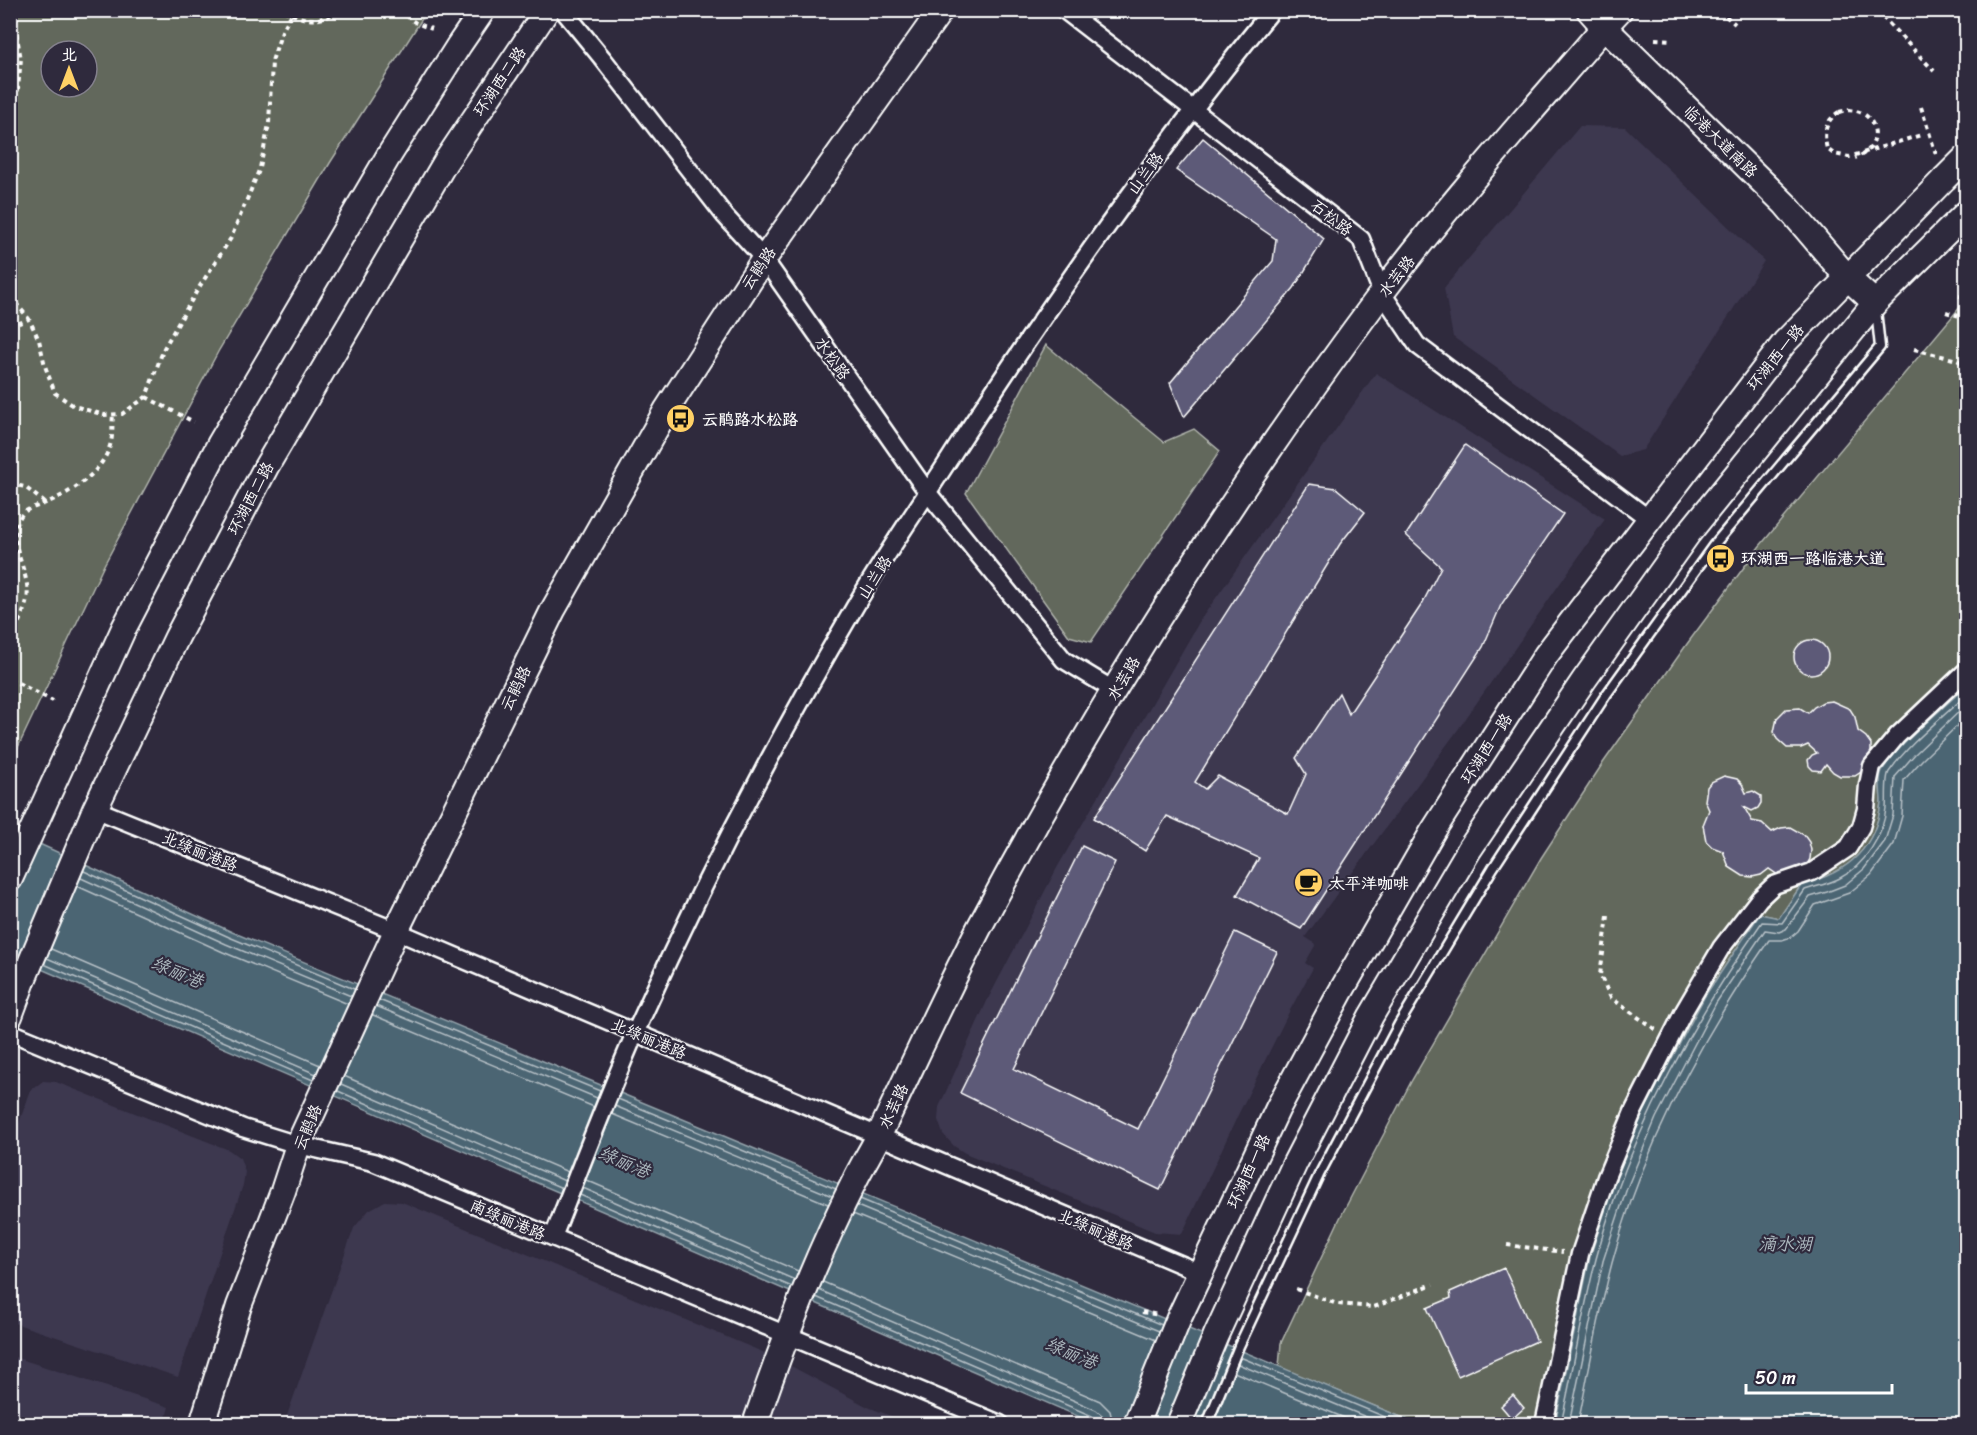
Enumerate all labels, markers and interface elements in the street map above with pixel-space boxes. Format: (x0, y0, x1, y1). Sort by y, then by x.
north arrow (39, 39, 99, 99)
text: 北 (61, 40, 77, 69)
street label: 环湖西二路 (465, 40, 534, 123)
street label: 临港大道南路 (1676, 98, 1765, 185)
street label: 山兰路 (1119, 145, 1171, 201)
street label: 石松路 (1304, 191, 1360, 244)
street label: 云鹃路 (733, 240, 784, 296)
street label: 水芸路 (1370, 248, 1423, 304)
street label: 环湖西一路 (1739, 317, 1812, 398)
street label: 水松路 (807, 330, 858, 386)
bus stop icon: 云鹃路水松路 (665, 403, 697, 435)
place label: 云鹃路水松路 (702, 405, 798, 434)
street label: 环湖西二路 (219, 456, 282, 540)
bus stop icon: 环湖西一路临港大道 (1704, 542, 1736, 574)
place label: 环湖西一路临港大道 (1741, 544, 1885, 573)
street label: 山兰路 (849, 549, 900, 605)
street label: 水芸路 (1099, 650, 1148, 706)
street label: 云鹃路 (492, 660, 539, 716)
street label: 环湖西一路 (1452, 707, 1520, 790)
street label: 北绿丽港路 (157, 823, 242, 880)
cafe icon: 太平洋咖啡 (1292, 867, 1324, 899)
place label: 太平洋咖啡 (1329, 869, 1409, 898)
water label: 绿丽港 (146, 947, 210, 998)
street label: 北绿丽港路 (606, 1009, 691, 1067)
street label: 水芸路 (870, 1078, 917, 1134)
street label: 云鹃路 (285, 1099, 330, 1155)
street label: 环湖西一路 (1218, 1129, 1279, 1214)
water label: 绿丽港 (593, 1137, 657, 1188)
street label: 南绿丽港路 (465, 1190, 550, 1248)
street label: 北绿丽港路 (1053, 1200, 1138, 1258)
water label: 滴水湖 (1758, 1228, 1814, 1260)
water label: 绿丽港 (1040, 1328, 1104, 1379)
scale bar (1746, 1357, 1892, 1395)
text: 50 m (1755, 1362, 1796, 1394)

